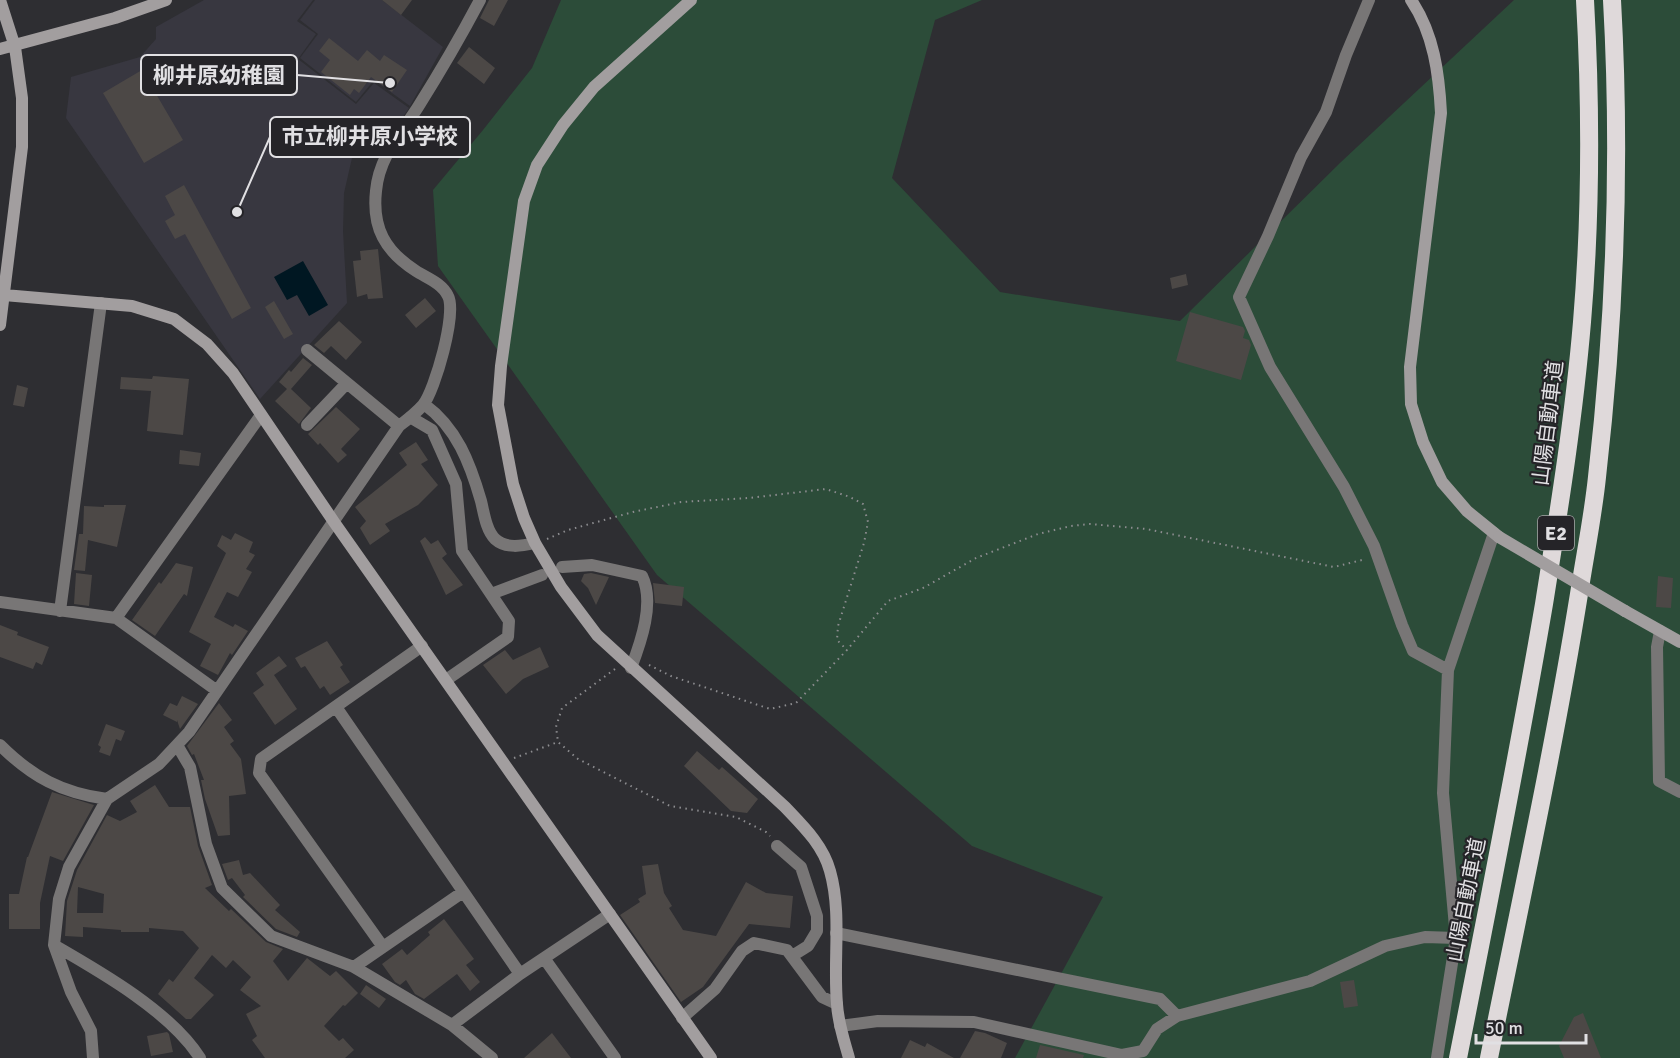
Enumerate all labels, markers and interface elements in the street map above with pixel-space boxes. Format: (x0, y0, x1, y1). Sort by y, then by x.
callout: 柳井原幼稚園 (141, 55, 297, 95)
text: 柳井原幼稚園 (153, 62, 285, 89)
callout: 市立柳井原小学校 (270, 117, 470, 157)
text: 市立柳井原小学校 (282, 123, 458, 150)
street label: 山陽自動車道 (1527, 359, 1569, 487)
road number: E2 (1538, 516, 1574, 550)
street label: 山陽自動車道 (1441, 836, 1491, 964)
scale bar (1476, 1007, 1586, 1045)
text: 50 m (1485, 1017, 1523, 1039)

